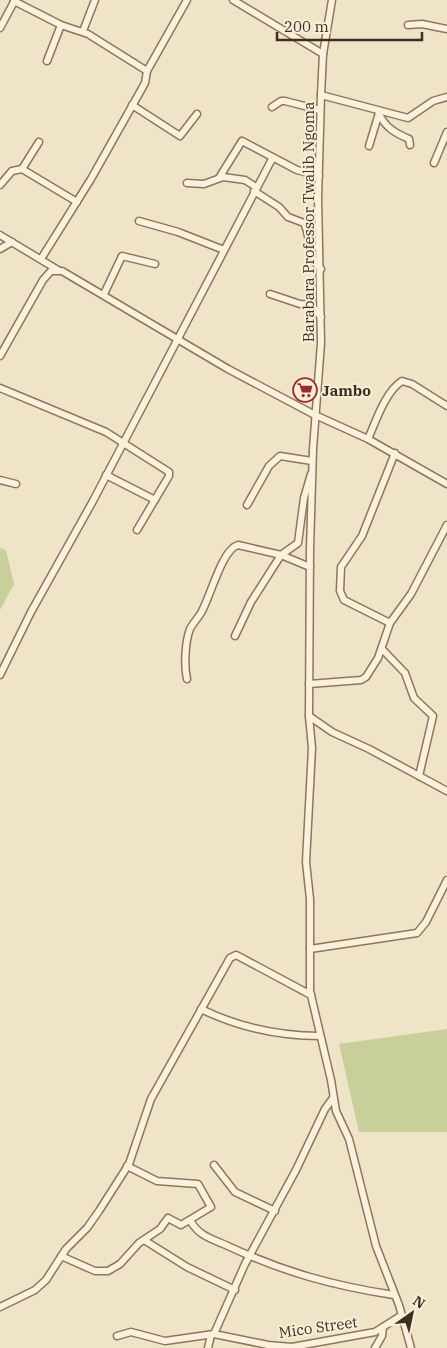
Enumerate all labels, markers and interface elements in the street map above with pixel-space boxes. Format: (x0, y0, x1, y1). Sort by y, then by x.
scale bar (277, 10, 422, 42)
text: 200 m (284, 17, 329, 36)
street label: Barabara Professor Twalib Ngoma (299, 102, 318, 342)
supermarket icon: Jambo (292, 377, 318, 403)
place label: Jambo (322, 381, 371, 400)
north arrow (387, 1288, 437, 1338)
text: N (410, 1292, 429, 1313)
street label: Mico Street (277, 1312, 359, 1342)

